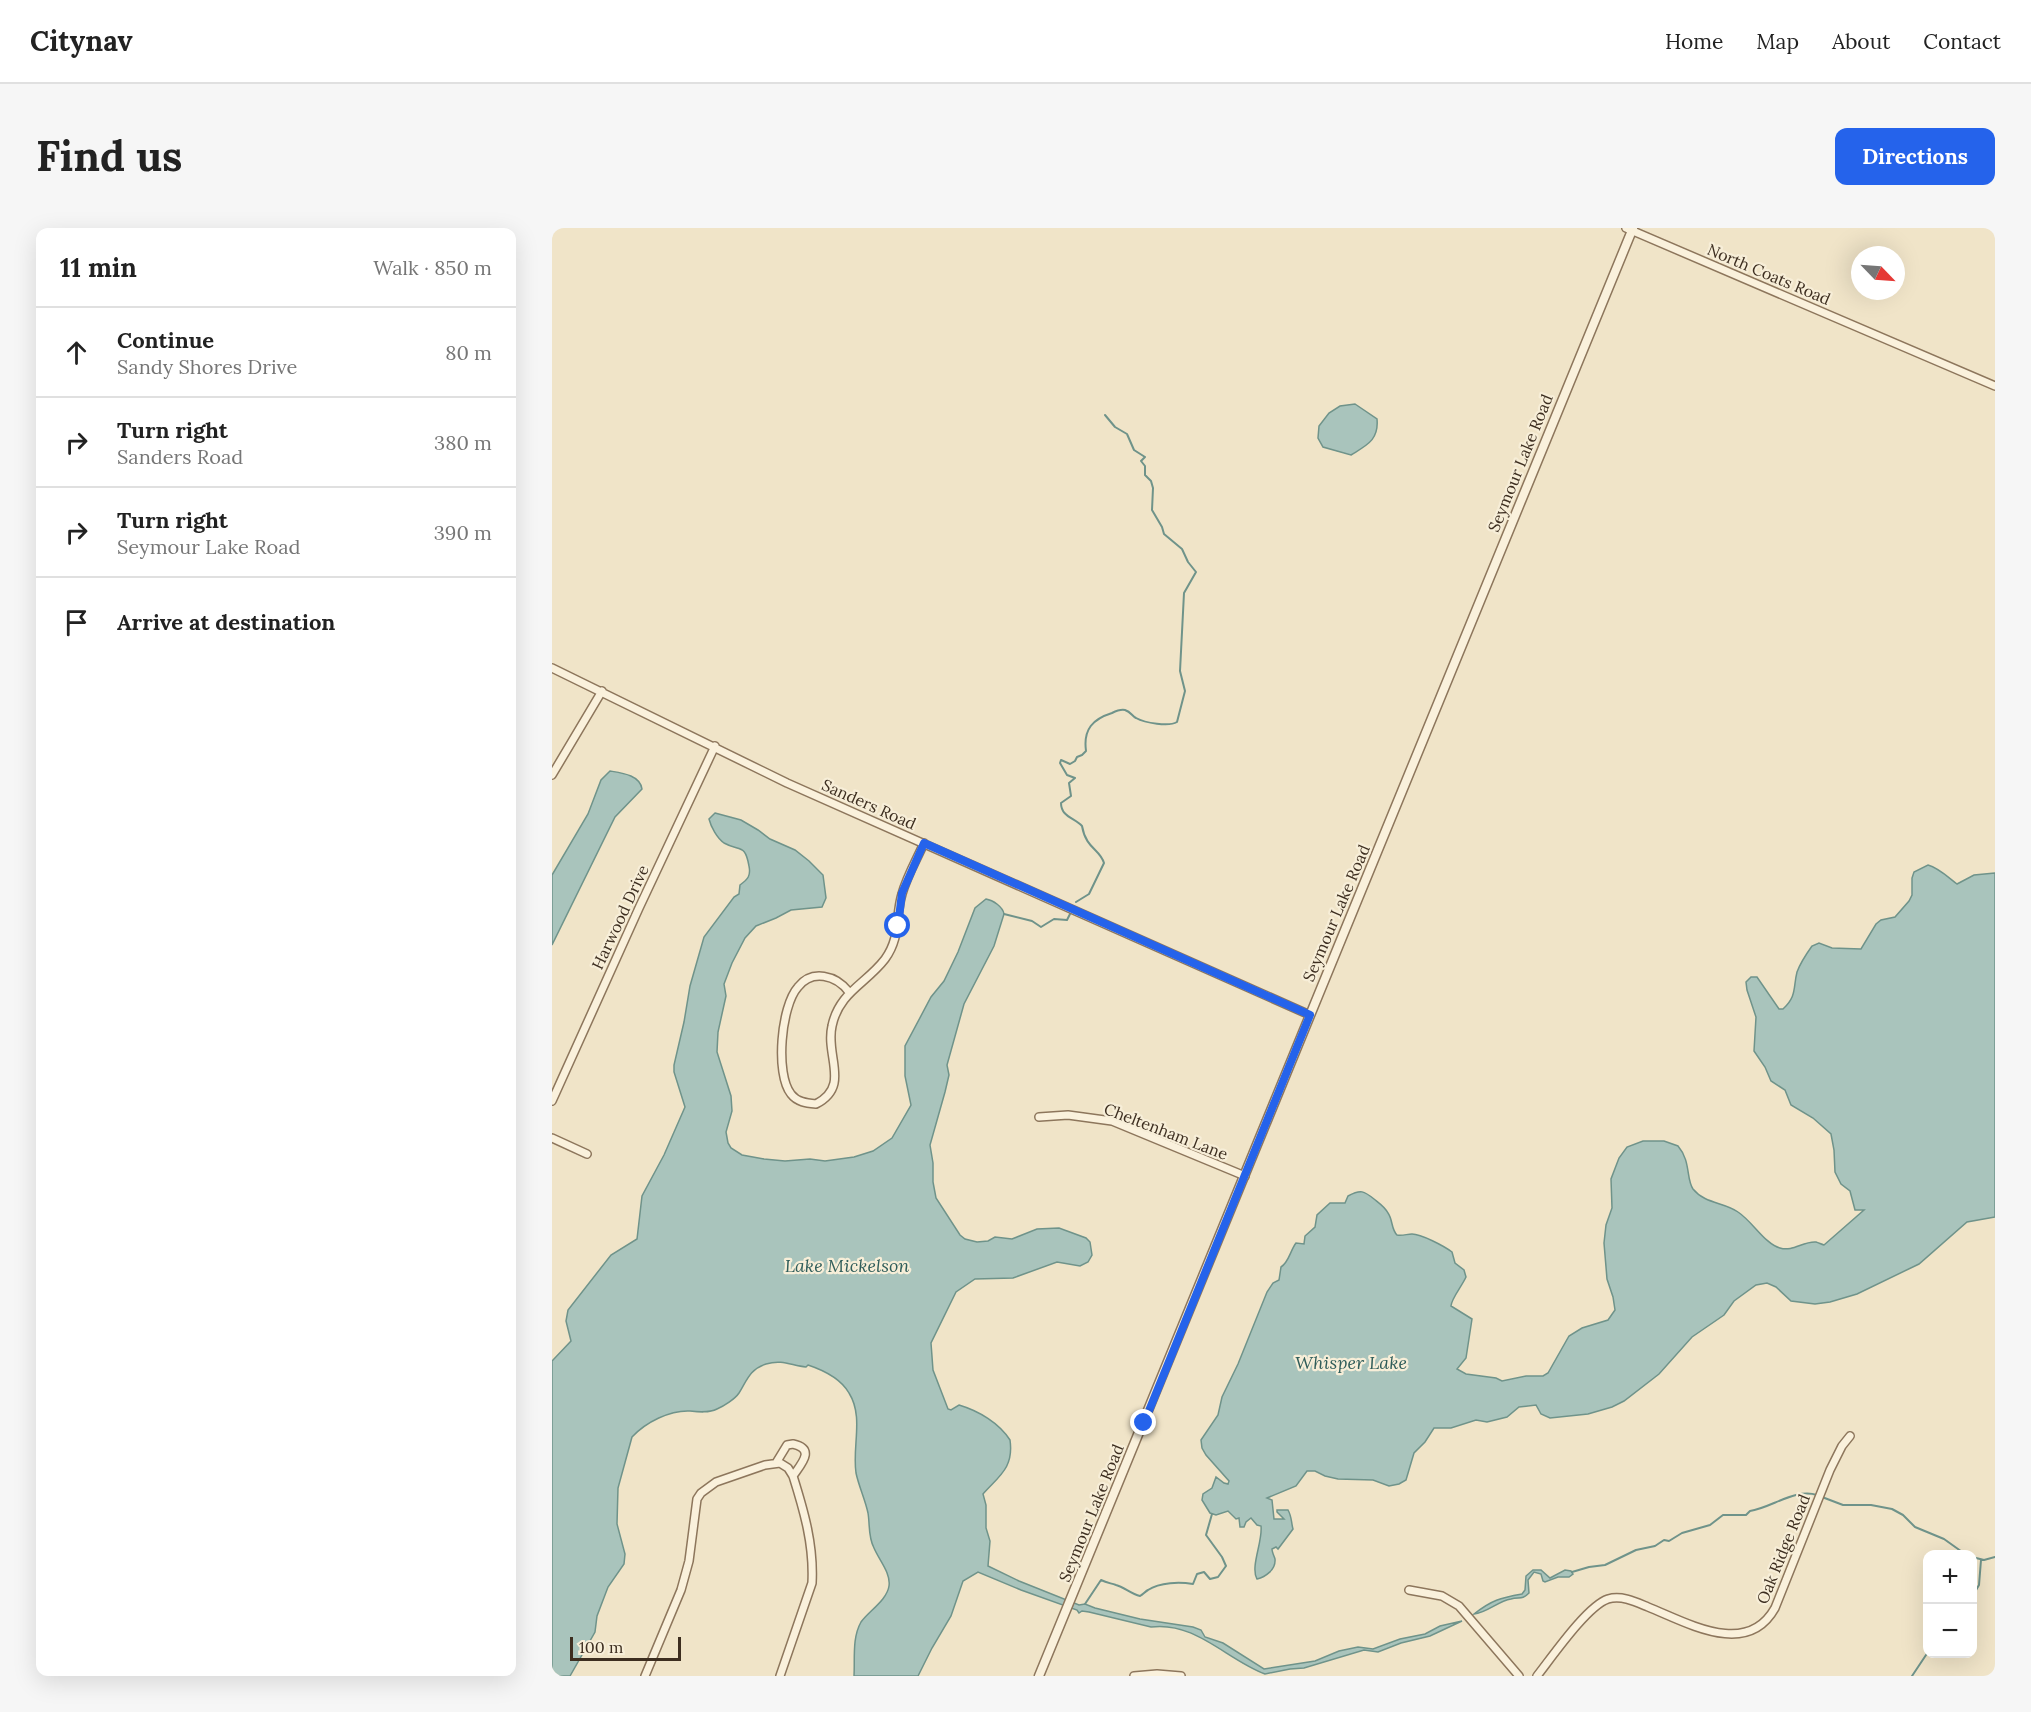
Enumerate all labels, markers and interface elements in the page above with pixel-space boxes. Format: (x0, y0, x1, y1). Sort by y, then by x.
text: Citynav (30, 23, 133, 59)
text: Home (1665, 28, 1723, 55)
text: Map (1756, 28, 1799, 55)
text: About (1832, 28, 1890, 55)
text: Contact (1923, 28, 2001, 55)
button: Directions (1835, 128, 1995, 185)
text: Find us (36, 129, 182, 183)
street label: North Coats Road (1704, 239, 1834, 309)
north arrow (1851, 246, 1905, 300)
text: 11 min (60, 251, 137, 284)
text: Walk · 850 m (373, 255, 492, 280)
text: Continue (117, 326, 214, 354)
icon: ahead (60, 336, 93, 369)
text: 80 m (445, 340, 492, 365)
text: Sandy Shores Drive (117, 354, 297, 379)
street label: Seymour Lake Road (1483, 391, 1557, 535)
text: Turn right (117, 416, 228, 444)
icon: right (60, 426, 93, 459)
text: 380 m (434, 430, 492, 455)
text: Sanders Road (117, 444, 243, 469)
text: Turn right (117, 506, 228, 534)
icon: right (60, 516, 93, 549)
text: 390 m (434, 520, 492, 545)
text: Seymour Lake Road (117, 534, 301, 559)
icon: arrive (60, 606, 93, 639)
text: Arrive at destination (117, 608, 335, 636)
street label: Sanders Road (819, 774, 920, 834)
street label: Seymour Lake Road (1298, 841, 1374, 984)
street label: Harwood Drive (587, 861, 653, 972)
route start (884, 912, 910, 938)
street label: Cheltenham Lane (1101, 1098, 1231, 1164)
water label: Lake Mickelson (785, 1254, 909, 1277)
water label: Whisper Lake (1295, 1351, 1407, 1374)
route end (1130, 1409, 1156, 1435)
street label: Seymour Lake Road (1054, 1441, 1128, 1585)
street label: Oak Ridge Road (1752, 1491, 1814, 1607)
map controls (1923, 1550, 1977, 1658)
button: + (1923, 1550, 1977, 1604)
button: − (1923, 1604, 1977, 1658)
scale bar (570, 1634, 681, 1662)
text: 100 m (579, 1637, 623, 1657)

